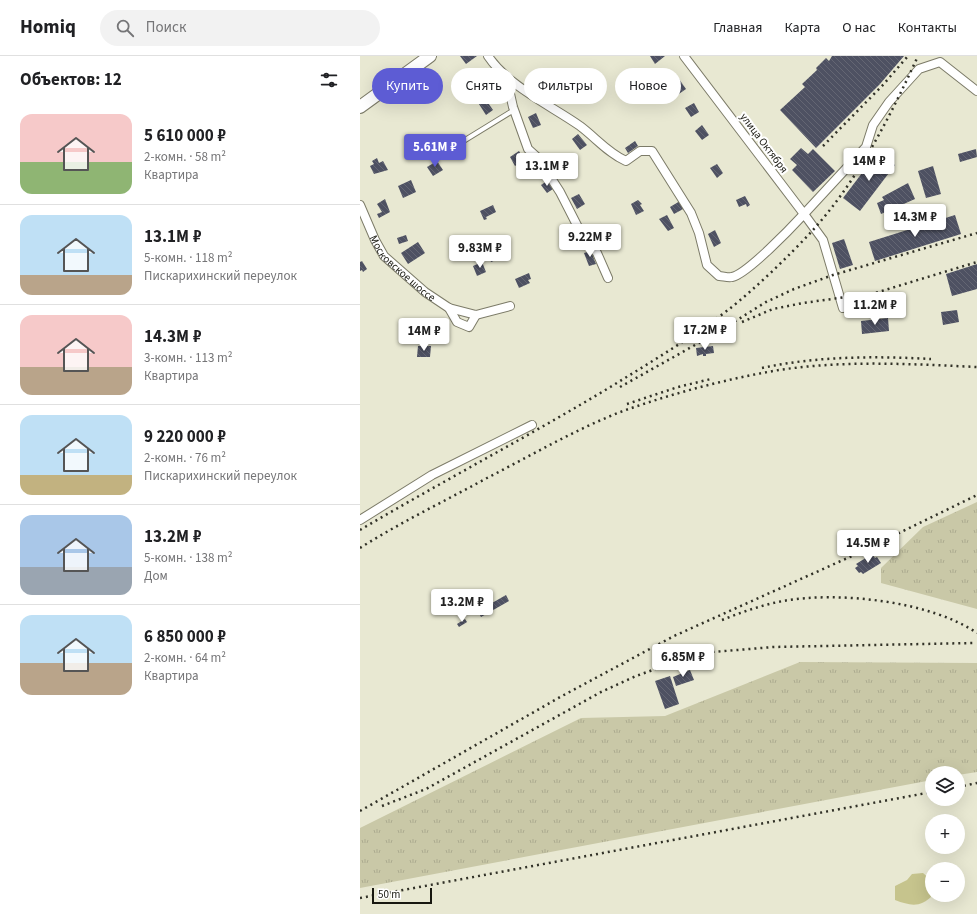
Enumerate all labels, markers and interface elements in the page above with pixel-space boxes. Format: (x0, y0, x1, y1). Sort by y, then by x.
search box (100, 10, 380, 46)
text: Homiq (20, 14, 76, 41)
icon: search (114, 17, 136, 39)
text: Поиск (146, 17, 186, 38)
text: Главная (713, 18, 762, 38)
text: Карта (784, 18, 820, 38)
text: О нас (842, 18, 876, 38)
text: Контакты (898, 18, 957, 38)
text: Объектов: 12 (20, 68, 122, 92)
chip: Купить (372, 68, 443, 104)
chip: Снять (451, 68, 516, 104)
chip: Фильтры (524, 68, 607, 104)
chip: Новое (615, 68, 681, 104)
icon: filters (318, 69, 340, 91)
street label: улица Октября (736, 110, 792, 176)
text: 5 610 000 ₽ (144, 124, 226, 148)
icon: home (52, 130, 100, 178)
pin: 5.61M ₽ (398, 134, 472, 168)
text: 5.61M ₽ (413, 138, 457, 156)
text: 2-комн. · 58 m² (144, 148, 226, 166)
pin: 14M ₽ (841, 148, 897, 182)
text: 14M ₽ (852, 152, 886, 170)
pin: 13.1M ₽ (510, 153, 584, 187)
text: 13.1M ₽ (525, 157, 569, 175)
text: Квартира (144, 166, 199, 184)
pin: 14.3M ₽ (878, 204, 952, 238)
text: 14.3M ₽ (893, 208, 937, 226)
pin: 9.22M ₽ (553, 224, 627, 258)
text: 13.1M ₽ (144, 225, 201, 249)
text: 9.22M ₽ (568, 228, 612, 246)
icon: home (52, 231, 100, 279)
street label: Московское шоссе (366, 233, 439, 305)
pin: 9.83M ₽ (443, 235, 517, 269)
text: 9.83M ₽ (458, 239, 502, 257)
text: 5-комн. · 118 m² (144, 249, 233, 267)
text: Пискарихинский переулок (144, 267, 297, 285)
pin: 11.2M ₽ (838, 292, 912, 326)
text: 11.2M ₽ (853, 296, 897, 314)
pin: 17.2M ₽ (668, 317, 742, 351)
pin: 14M ₽ (396, 318, 452, 352)
text: 17.2M ₽ (683, 321, 727, 339)
text: 14M ₽ (407, 322, 441, 340)
text: 14.3M ₽ (144, 325, 201, 349)
icon: home (52, 331, 100, 379)
text: 3-комн. · 113 m² (144, 349, 233, 367)
text: Квартира (144, 367, 199, 385)
text: 9 220 000 ₽ (144, 425, 226, 449)
icon: home (52, 431, 100, 479)
text: 2-комн. · 76 m² (144, 449, 226, 467)
text: Пискарихинский переулок (144, 467, 297, 485)
text: 13.2M ₽ (144, 525, 201, 549)
pin: 14.5M ₽ (831, 530, 905, 564)
icon: home (52, 531, 100, 579)
text: 14.5M ₽ (846, 534, 890, 552)
text: 5-комн. · 138 m² (144, 549, 233, 567)
text: Дом (144, 567, 168, 585)
pin: 13.2M ₽ (425, 589, 499, 623)
text: 13.2M ₽ (440, 593, 484, 611)
text: 6 850 000 ₽ (144, 625, 226, 649)
icon: home (52, 631, 100, 679)
pin: 6.85M ₽ (646, 644, 720, 678)
text: 6.85M ₽ (661, 648, 705, 666)
text: 2-комн. · 64 m² (144, 649, 226, 667)
text: Квартира (144, 667, 199, 685)
map controls (925, 766, 965, 902)
button: layers (925, 766, 965, 806)
button: + (925, 814, 965, 854)
button: − (925, 862, 965, 902)
scale bar (372, 886, 432, 905)
text: 50 m (378, 887, 400, 902)

